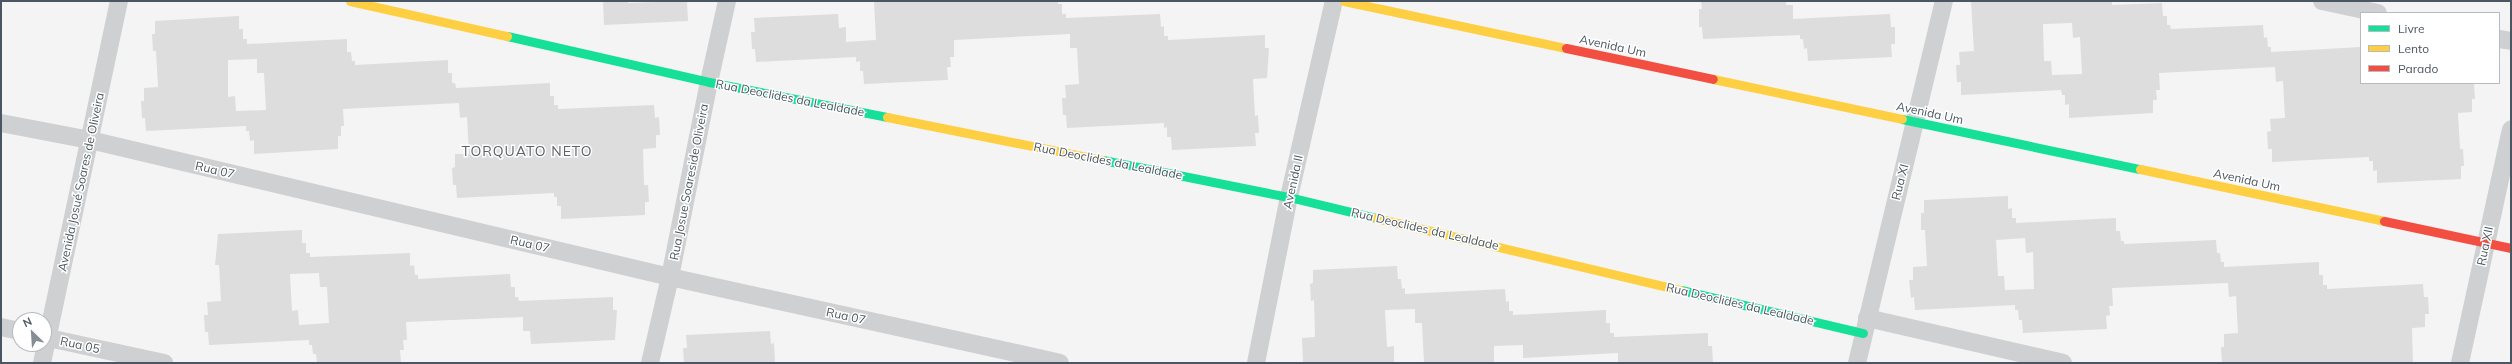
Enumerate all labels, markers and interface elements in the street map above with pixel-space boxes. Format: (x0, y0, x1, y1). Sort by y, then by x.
legend (2360, 12, 2500, 84)
text: Livre (2398, 21, 2425, 36)
street label: Avenida Um (1578, 32, 1648, 60)
text: Lento (2398, 41, 2429, 56)
text: Parado (2398, 61, 2438, 76)
street label: Rua Deoclides da Lealdade (714, 77, 866, 119)
street label: Avenida Josué Soares de Oliveira (55, 91, 107, 273)
street label: Avenida Um (1895, 99, 1965, 127)
street label: Rua Josue Soareside Oliveira (667, 103, 711, 261)
street label: Rua Deoclides da Lealdade (1032, 140, 1184, 182)
district label: TORQUATO NETO (462, 143, 592, 159)
street label: Avenida II (1280, 154, 1306, 210)
street label: Rua 07 (194, 158, 236, 182)
street label: Rua XI (1889, 163, 1911, 201)
street label: Avenida Um (2212, 166, 2282, 194)
street label: Rua Deoclides da Lealdade (1350, 205, 1500, 253)
street label: Rua XII (2474, 225, 2496, 267)
street label: Rua 07 (509, 232, 551, 256)
street label: Rua Deoclides da Lealdade (1665, 280, 1815, 328)
street label: Rua 07 (825, 305, 867, 327)
north arrow (12, 312, 52, 352)
text: N (21, 314, 34, 330)
street label: Rua 05 (59, 334, 101, 356)

